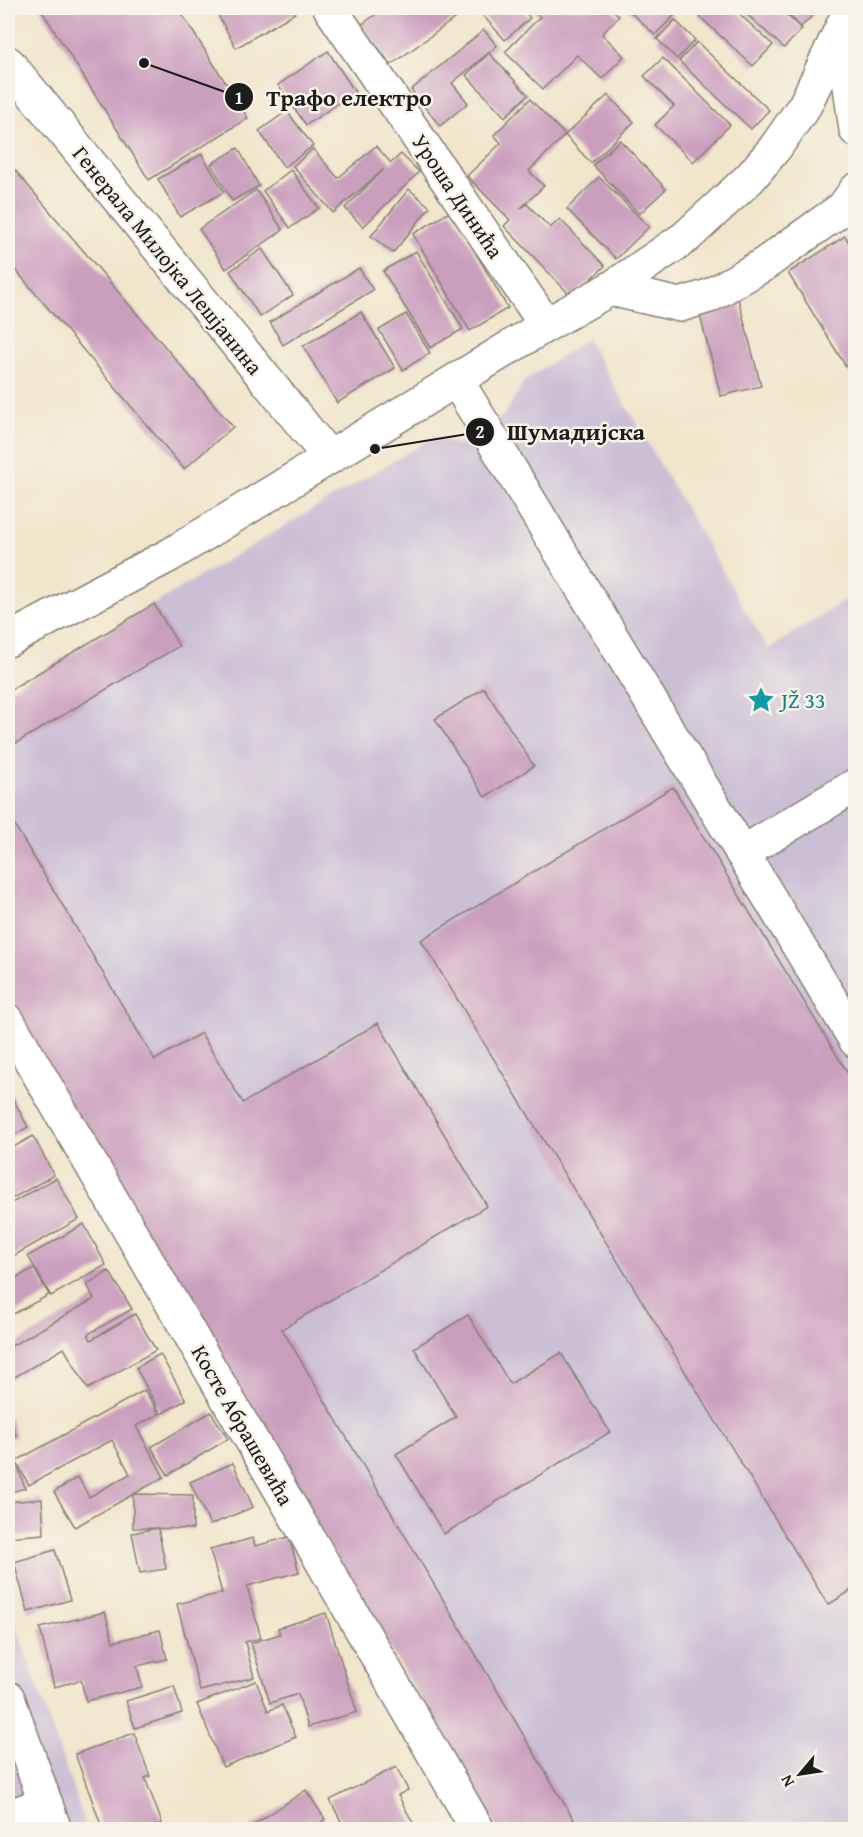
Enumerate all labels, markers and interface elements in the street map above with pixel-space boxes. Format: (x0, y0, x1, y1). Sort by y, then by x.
callout: Трафо електро (224, 76, 444, 118)
text: Трафо електро (266, 80, 432, 115)
text: 1 (234, 84, 244, 111)
street label: Уроша Динића (404, 127, 512, 265)
street label: Генерала Милојка Лешјанина (65, 139, 271, 382)
callout: Шумадијска (465, 411, 657, 453)
text: Шумадијска (507, 414, 646, 449)
text: 2 (475, 418, 485, 445)
place label: JŽ 33 (778, 684, 826, 716)
place icon: JŽ 33 (746, 685, 776, 715)
street label: Косте Абрашевића (184, 1339, 302, 1512)
north arrow (770, 1744, 830, 1804)
text: N (774, 1771, 800, 1792)

